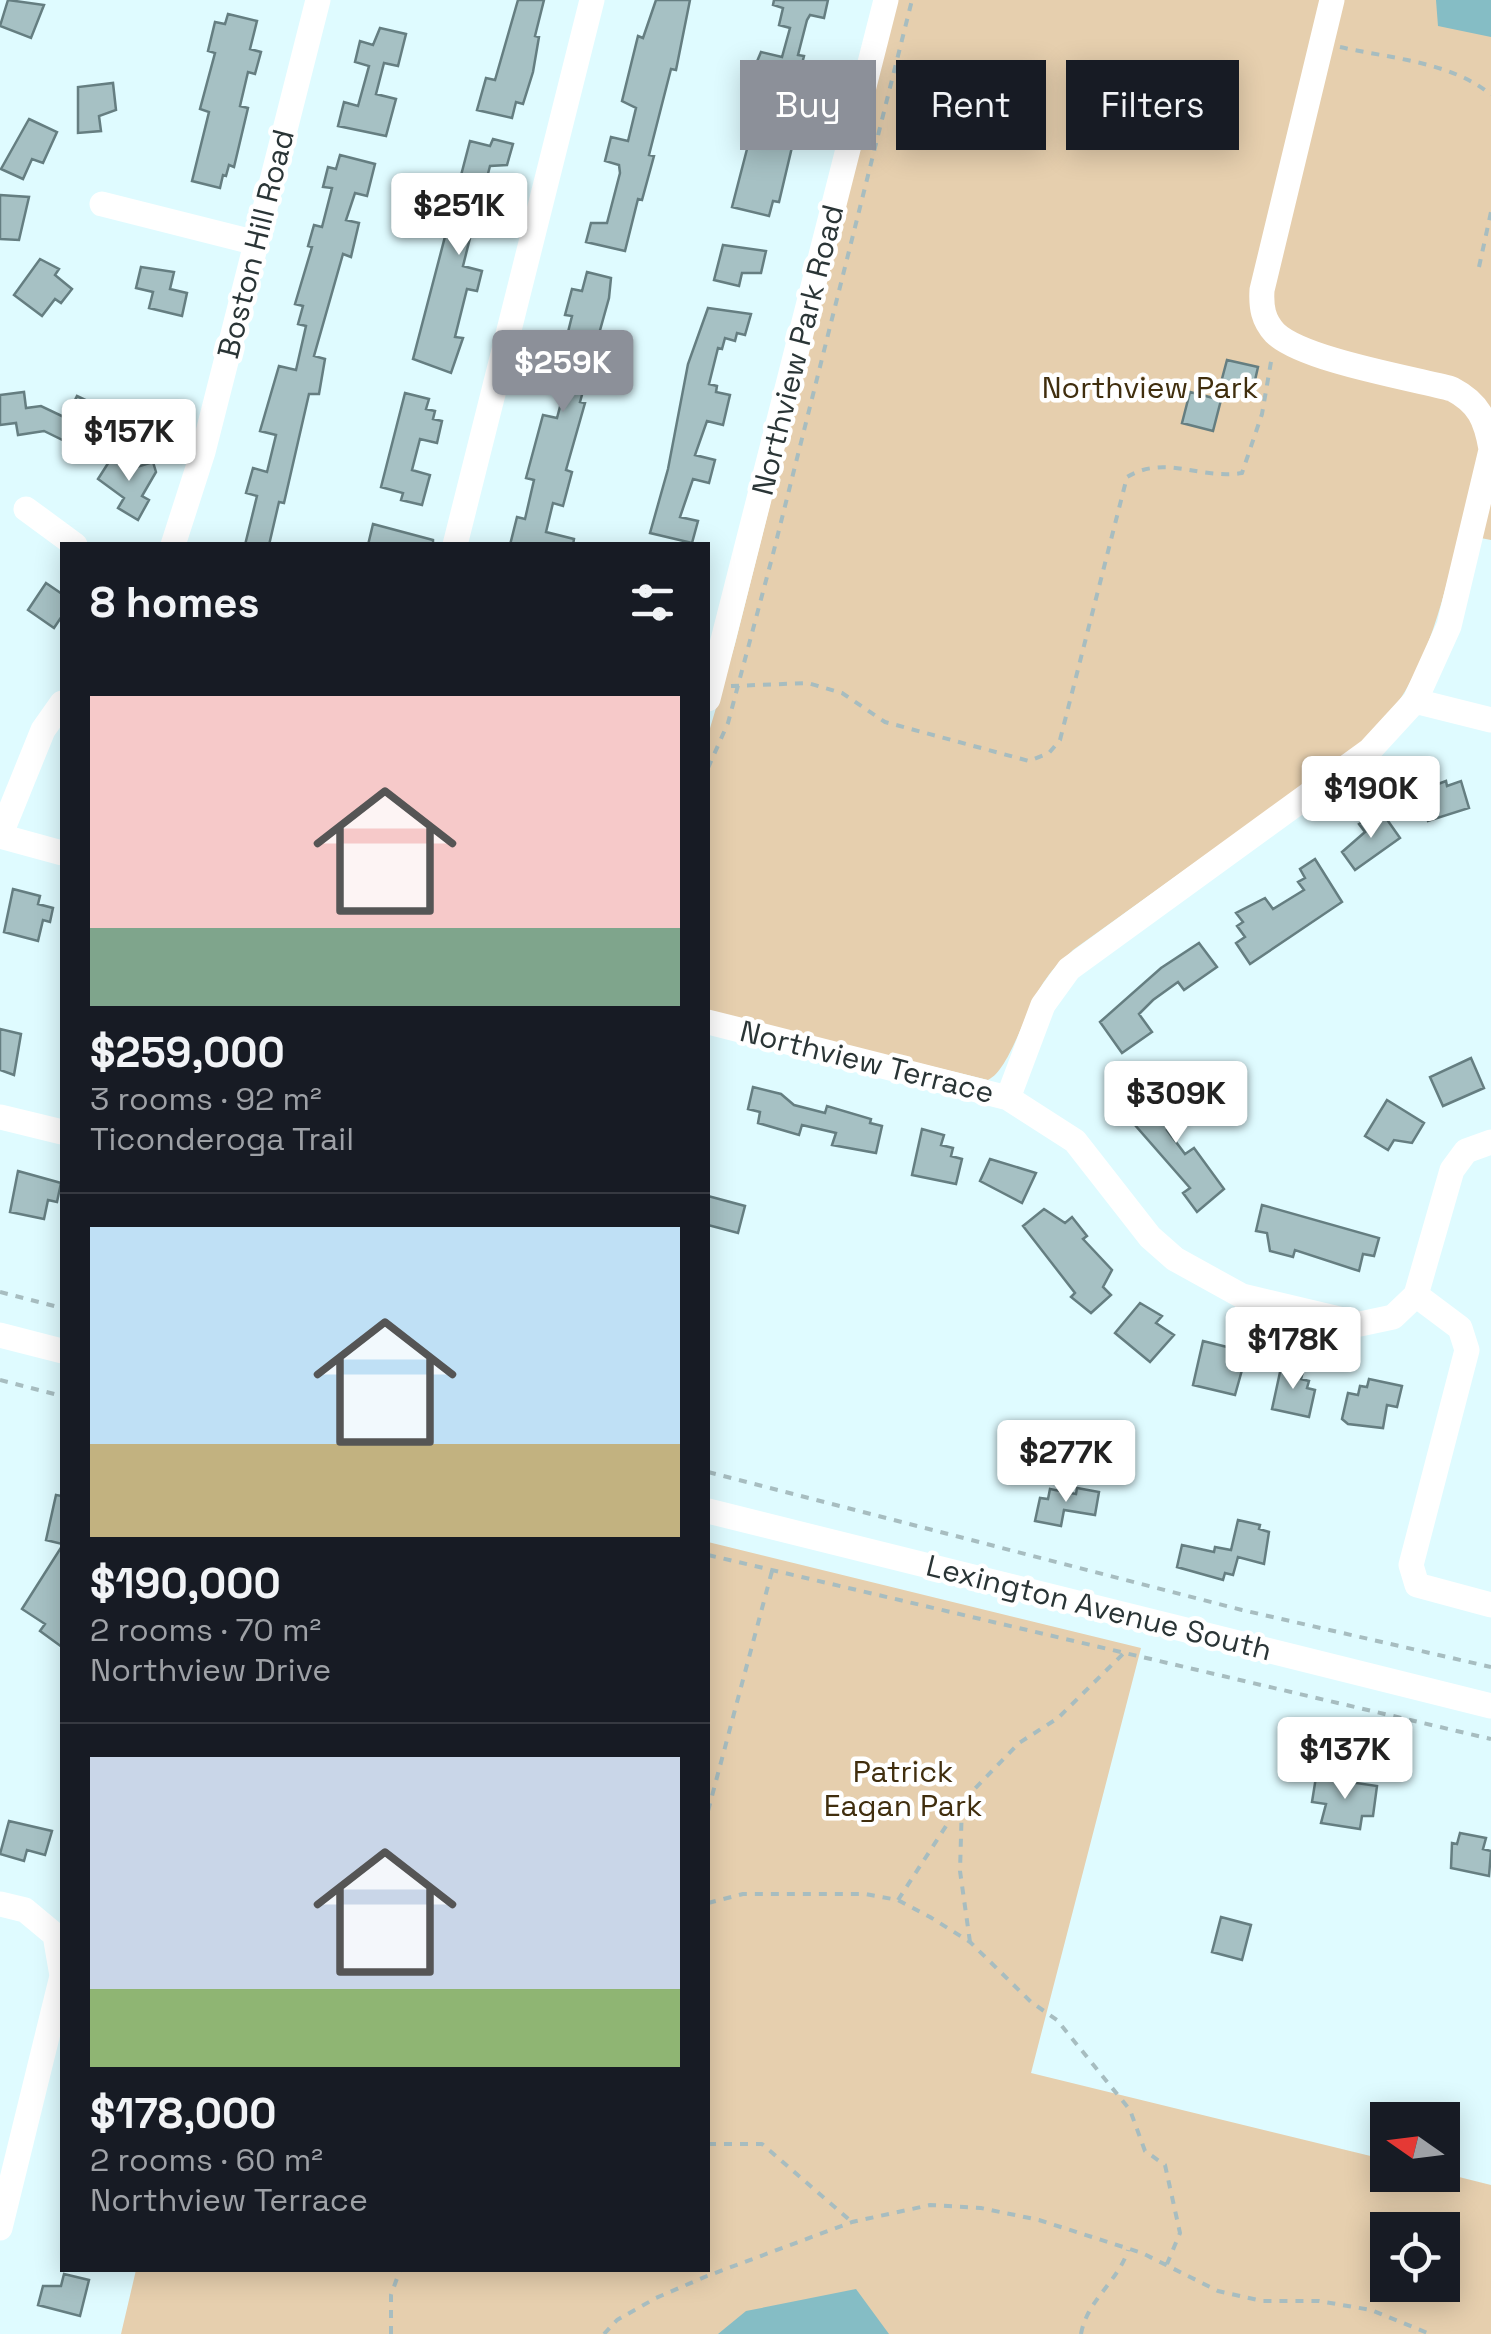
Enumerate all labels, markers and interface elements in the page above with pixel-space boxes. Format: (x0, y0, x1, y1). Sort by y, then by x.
chip: Buy (740, 60, 876, 150)
chip: Rent (896, 60, 1046, 150)
chip: Filters (1066, 60, 1239, 150)
street label: Boston Hill Road (208, 125, 303, 363)
pin: $251K (389, 173, 529, 258)
text: $251K (413, 185, 505, 225)
street label: Northview Park Road (743, 201, 852, 499)
pin: $259K (493, 330, 633, 415)
text: $259K (514, 342, 612, 382)
park label: Northview Park (1042, 368, 1258, 407)
pin: $157K (59, 399, 199, 484)
text: $157K (84, 411, 174, 451)
icon: filters (625, 575, 680, 630)
text: 8 homes (90, 576, 260, 629)
pin: $190K (1301, 756, 1441, 841)
icon: home (295, 761, 475, 941)
text: $190K (1324, 768, 1418, 808)
street label: Northview Terrace (736, 1011, 998, 1112)
text: $259,000 (90, 1026, 285, 1079)
pin: $309K (1106, 1061, 1246, 1146)
text: $309K (1126, 1073, 1226, 1113)
text: 3 rooms · 92 m² (90, 1079, 322, 1119)
text: Ticonderoga Trail (90, 1119, 354, 1159)
icon: home (295, 1292, 475, 1472)
pin: $178K (1223, 1307, 1363, 1392)
text: $178K (1248, 1319, 1338, 1359)
pin: $277K (996, 1420, 1136, 1505)
text: $277K (1019, 1432, 1113, 1472)
street label: Lexington Avenue South (922, 1546, 1276, 1669)
text: $190,000 (90, 1557, 281, 1610)
text: 2 rooms · 70 m² (90, 1610, 321, 1650)
text: Northview Drive (90, 1650, 331, 1690)
pin: $137K (1275, 1717, 1415, 1802)
text: $137K (1299, 1729, 1391, 1769)
park label: Patrick Eagan Park (824, 1752, 982, 1825)
icon: home (295, 1822, 475, 2002)
text: $178,000 (90, 2087, 276, 2140)
north arrow (1370, 2102, 1460, 2192)
map controls (1370, 2102, 1460, 2302)
text: 2 rooms · 60 m² (90, 2140, 323, 2180)
text: Northview Terrace (90, 2180, 368, 2220)
button: locate (1370, 2212, 1460, 2302)

